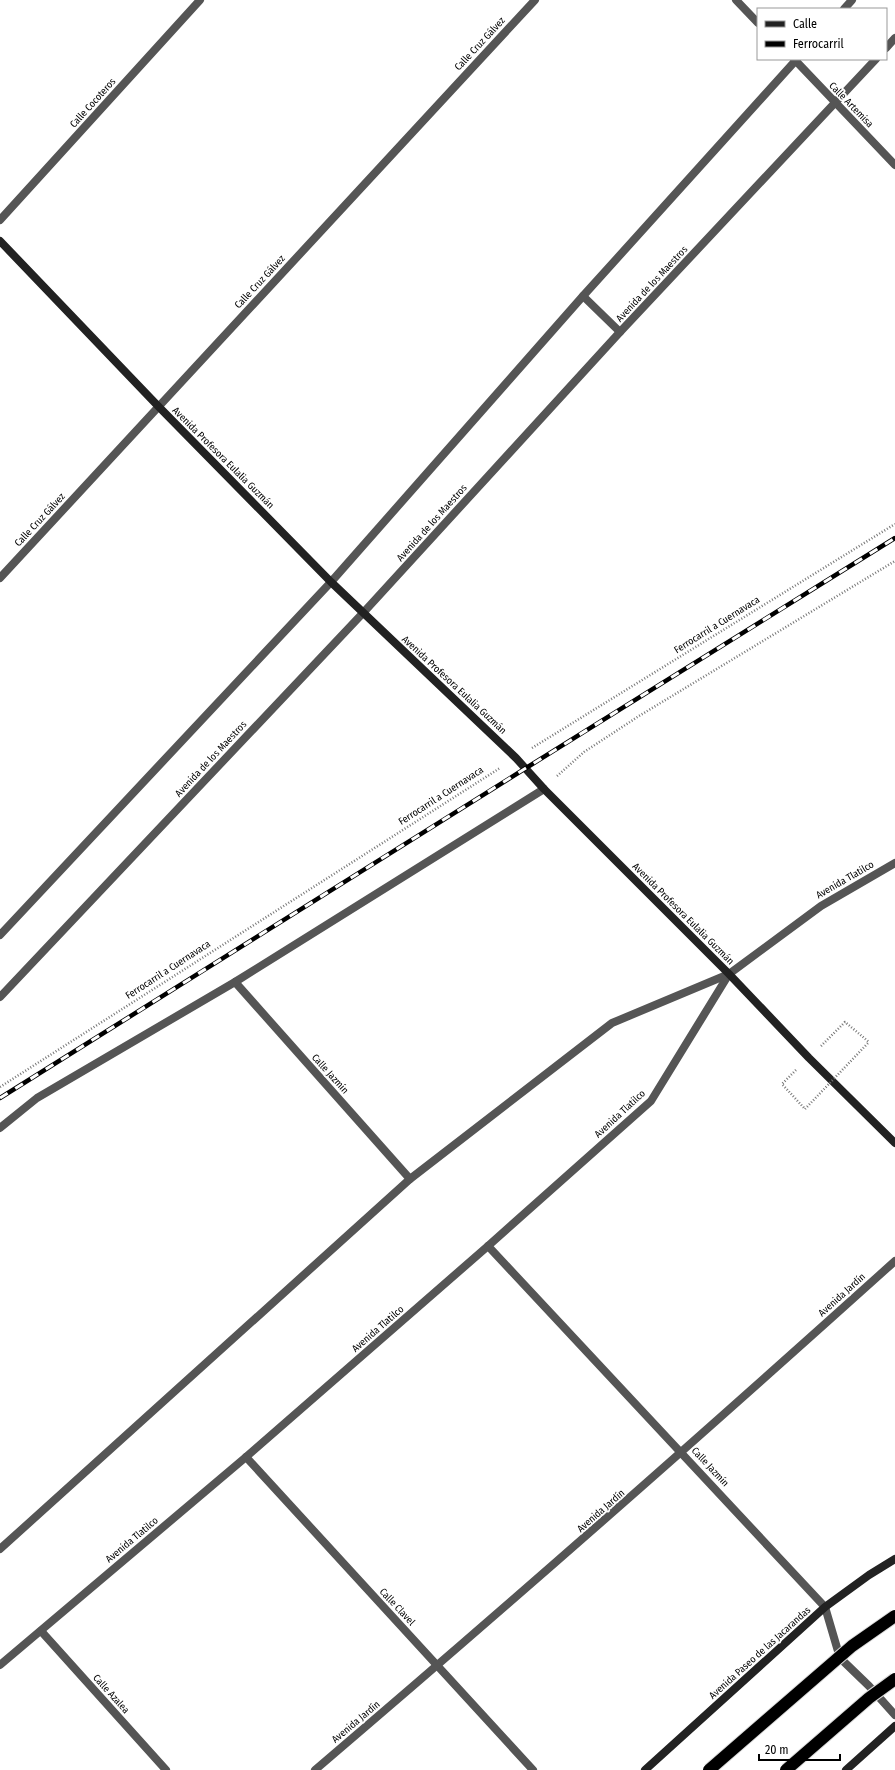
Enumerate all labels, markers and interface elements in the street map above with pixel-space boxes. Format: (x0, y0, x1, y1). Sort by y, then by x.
legend (757, 8, 887, 60)
street label: Calle Cruz Gálvez (452, 15, 508, 73)
text: Calle (793, 17, 817, 31)
text: Ferrocarril (793, 37, 844, 51)
street label: Calle Cocoteros (68, 76, 118, 130)
street label: Calle Artemisa (826, 80, 876, 130)
street label: Avenida de los Maestros (614, 244, 690, 324)
street label: Calle Cruz Gálvez (232, 253, 288, 311)
street label: Avenida Profesora Eulalia Guzmán (170, 405, 276, 511)
street label: Avenida de los Maestros (394, 482, 470, 564)
street label: Calle Cruz Gálvez (12, 491, 68, 549)
street label: Ferrocarril a Cuernavaca (672, 594, 762, 656)
street label: Avenida Profesora Eulalia Guzmán (399, 633, 509, 737)
street label: Avenida de los Maestros (173, 719, 249, 799)
street label: Ferrocarril a Cuernavaca (396, 764, 486, 828)
street label: Avenida Tlatilco (814, 859, 876, 901)
street label: Avenida Profesora Eulalia Guzmán (630, 861, 736, 967)
street label: Ferrocarril a Cuernavaca (123, 938, 213, 1002)
street label: Calle Jazmín (309, 1051, 352, 1096)
street label: Avenida Tlatilco (592, 1088, 648, 1140)
street label: Avenida Jardín (815, 1270, 868, 1319)
street label: Avenida Tlatilco (350, 1303, 406, 1355)
street label: Calle Jazmín (689, 1444, 732, 1489)
street label: Avenida Jardín (574, 1486, 627, 1535)
street label: Avenida Tlatilco (103, 1515, 161, 1565)
street label: Calle Clavel (377, 1586, 418, 1628)
street label: Avenida Paseo de las Jacarandas (707, 1604, 813, 1702)
street label: Calle Azalea (90, 1672, 132, 1716)
street label: Avenida Jardín (329, 1698, 383, 1746)
scale bar (759, 1736, 840, 1762)
text: 20 m (765, 1743, 789, 1757)

